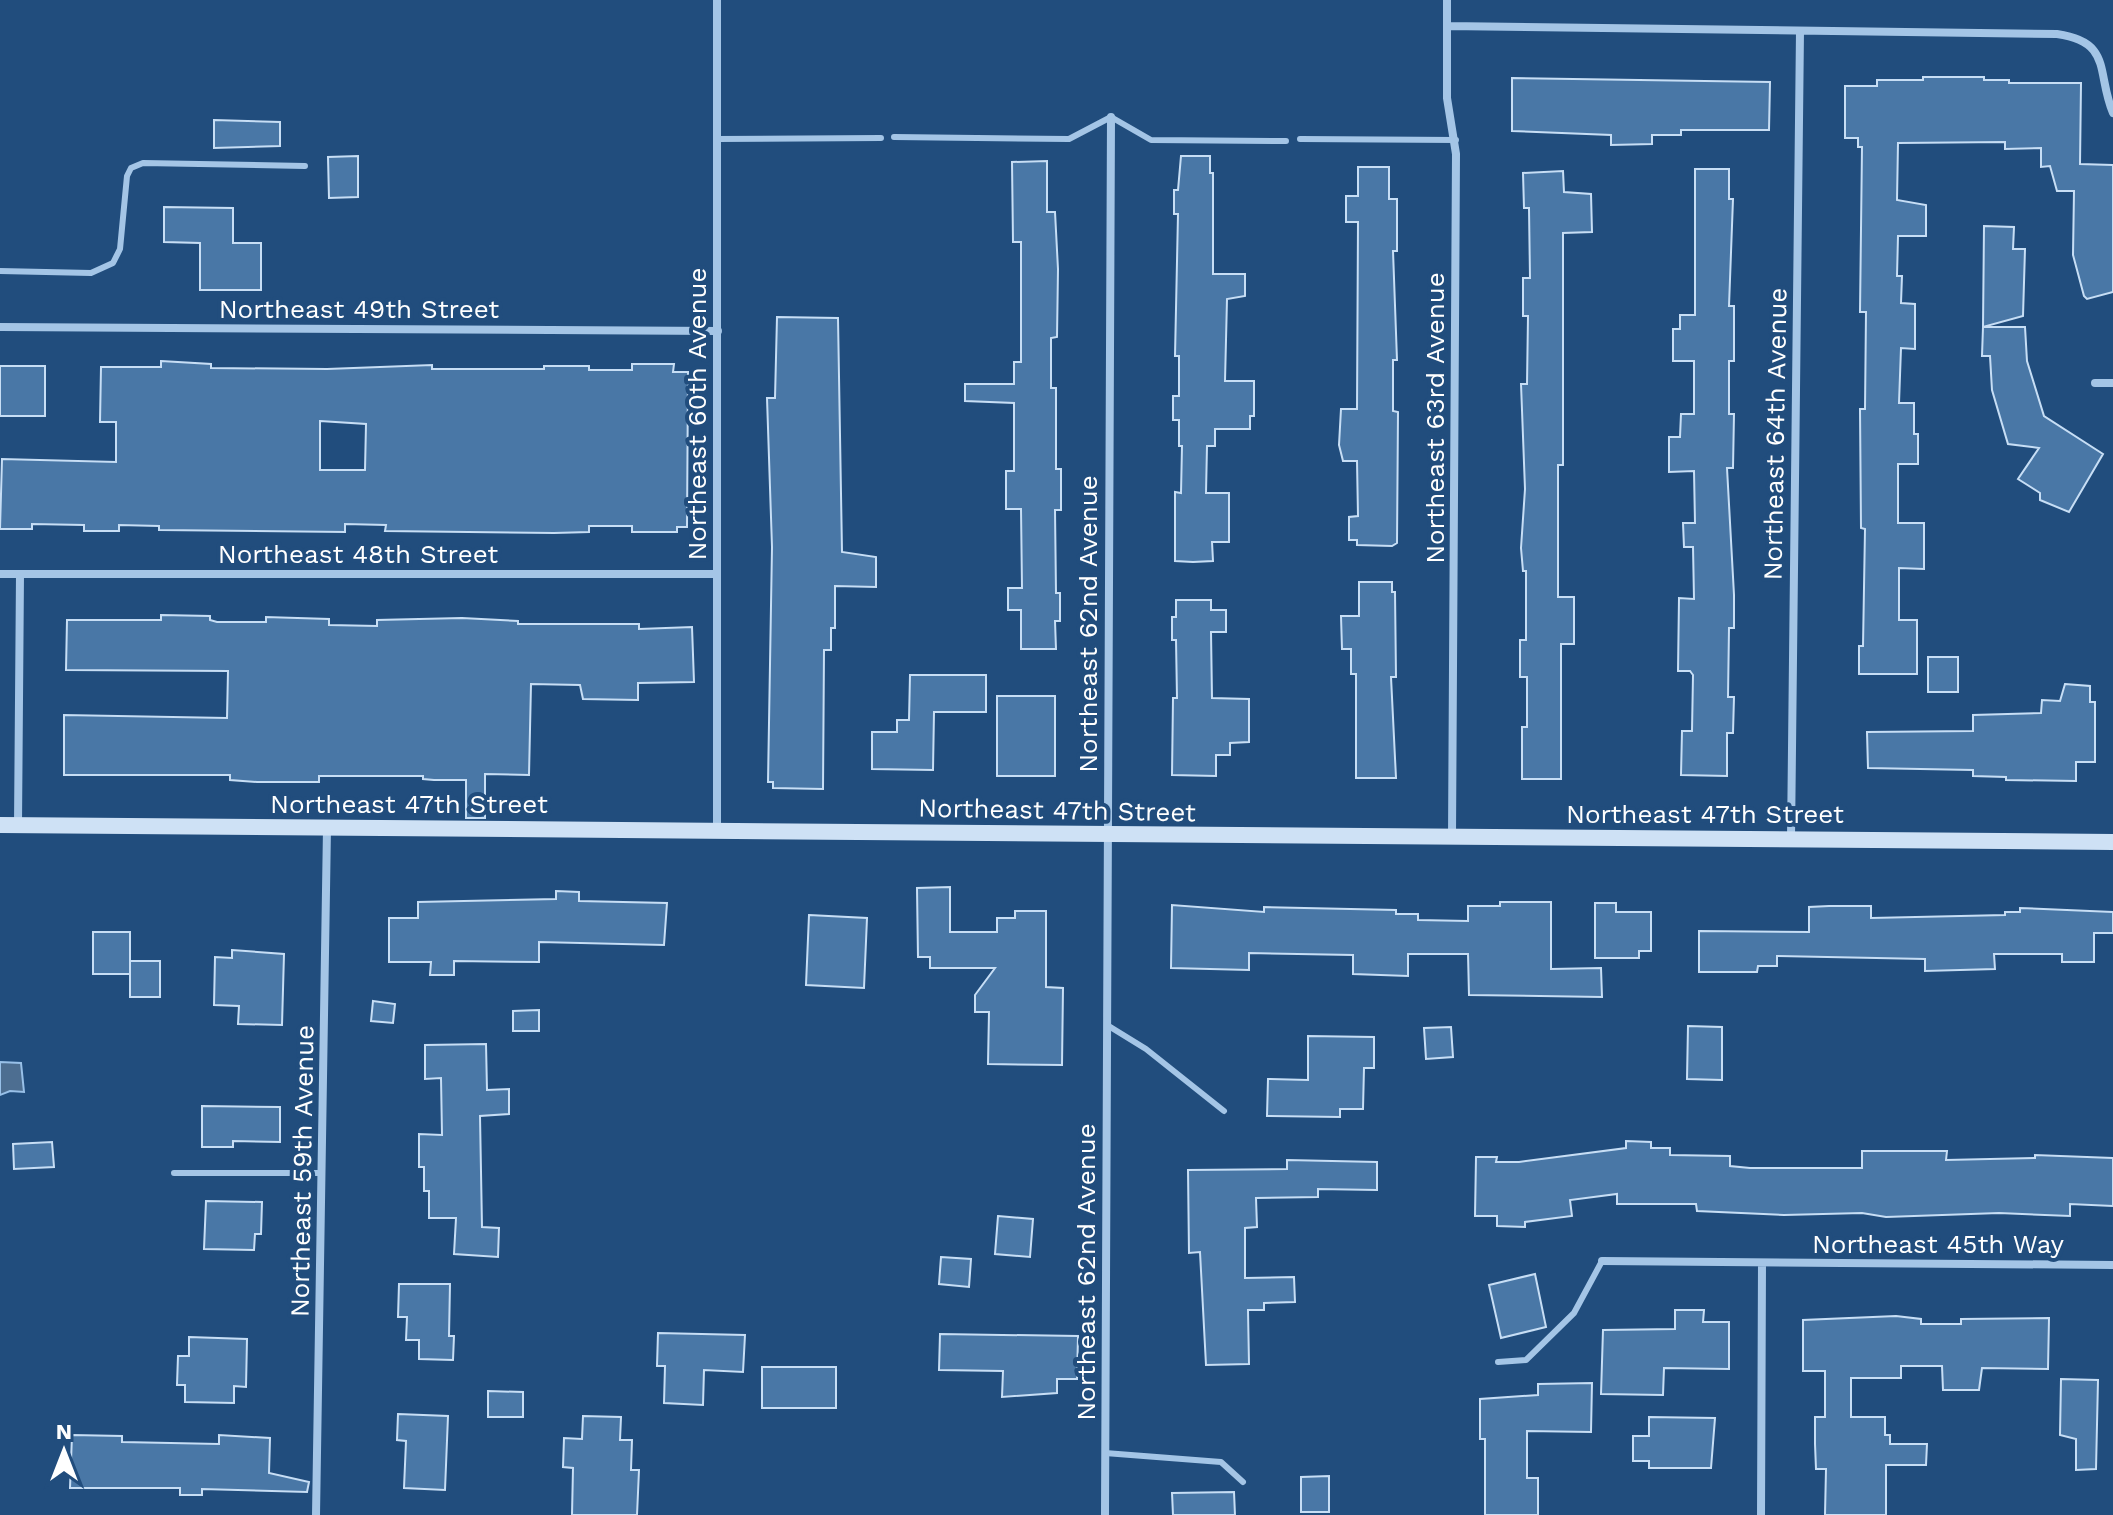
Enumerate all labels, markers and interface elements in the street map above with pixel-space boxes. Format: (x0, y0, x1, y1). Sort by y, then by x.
street label: Northeast 60th Avenue (682, 267, 712, 561)
street label: Northeast 63rd Avenue (1420, 272, 1450, 564)
street label: Northeast 64th Avenue (1757, 287, 1793, 581)
street label: Northeast 49th Street (219, 294, 499, 324)
street label: Northeast 62nd Avenue (1073, 475, 1103, 773)
street label: Northeast 48th Street (218, 539, 498, 569)
street label: Northeast 47th Street (270, 789, 548, 819)
street label: Northeast 47th Street (918, 793, 1196, 827)
street label: Northeast 47th Street (1566, 799, 1844, 829)
street label: Northeast 59th Avenue (284, 1025, 320, 1317)
street label: Northeast 62nd Avenue (1071, 1123, 1101, 1421)
street label: Northeast 45th Way (1812, 1229, 2065, 1259)
north arrow (24, 1411, 104, 1491)
text: N (56, 1419, 72, 1444)

